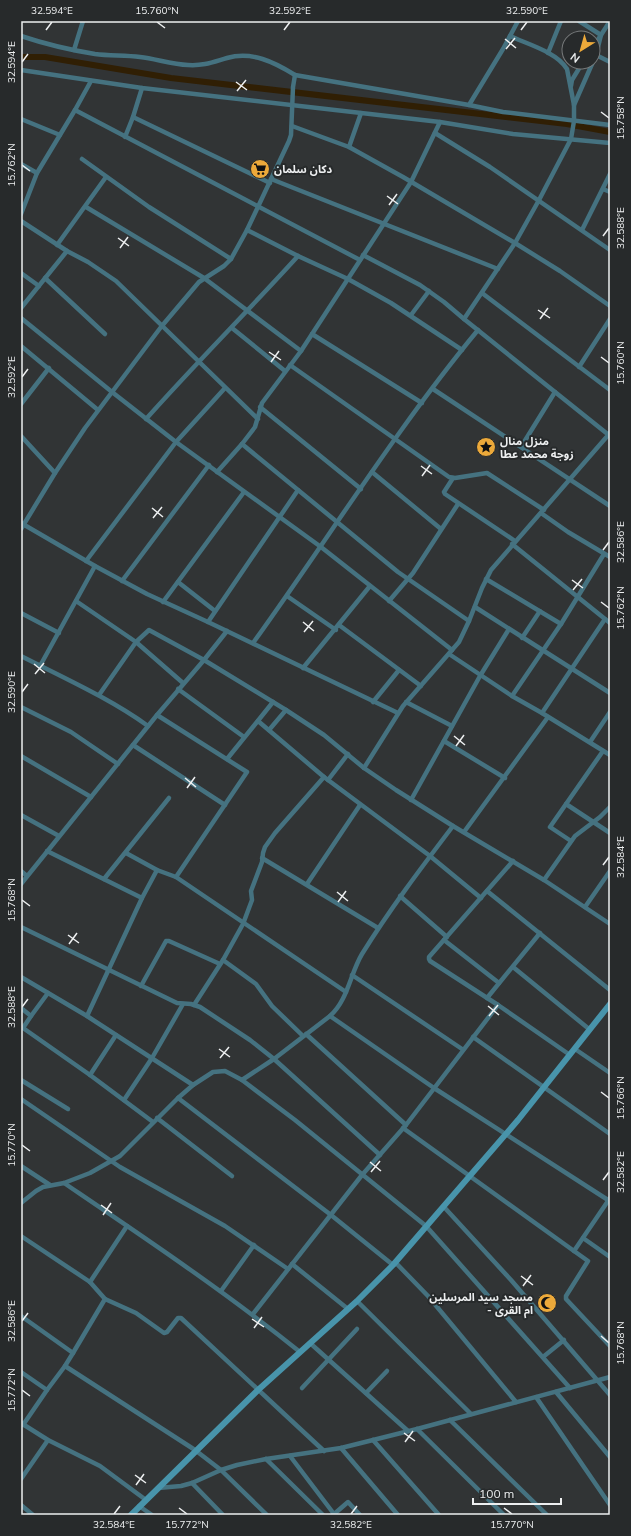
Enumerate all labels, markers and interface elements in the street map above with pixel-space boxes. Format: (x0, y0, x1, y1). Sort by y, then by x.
text: 32.594°E (31, 4, 73, 17)
text: 15.760°N (135, 4, 179, 17)
text: 32.592°E (269, 4, 311, 17)
text: 32.590°E (506, 4, 548, 17)
north arrow (561, 30, 601, 70)
text: 32.594°E (5, 41, 18, 83)
text: N (567, 50, 583, 66)
text: 15.758°N (614, 96, 627, 140)
text: 15.762°N (5, 143, 18, 187)
supermarket icon: دكان سلمان (249, 158, 271, 180)
place label: دكان سلمان (274, 162, 332, 176)
text: 32.588°E (614, 207, 627, 249)
text: 15.760°N (614, 341, 627, 385)
text: 32.592°E (5, 356, 18, 398)
place label: منزل منال زوجة محمد عطا (500, 434, 574, 461)
place icon: منزل منال زوجة محمد عطا (475, 436, 497, 458)
text: 32.586°E (614, 521, 627, 563)
text: 15.762°N (614, 586, 627, 630)
text: 32.590°E (5, 671, 18, 713)
text: 32.584°E (614, 836, 627, 878)
text: 15.768°N (5, 878, 18, 922)
text: 32.588°E (5, 986, 18, 1028)
text: 15.766°N (614, 1076, 627, 1120)
text: 15.770°N (5, 1123, 18, 1167)
text: 32.582°E (614, 1151, 627, 1193)
place label: مسجد سيد المرسلين - ام القرى (429, 1290, 533, 1319)
mosque icon: مسجد سيد المرسلين - ام القرى (536, 1292, 558, 1314)
text: 32.586°E (5, 1300, 18, 1342)
text: 15.768°N (614, 1321, 627, 1365)
text: 15.772°N (5, 1368, 18, 1412)
scale bar (473, 1480, 561, 1506)
text: 100 m (479, 1486, 514, 1501)
text: 32.584°E (93, 1518, 135, 1531)
text: 15.772°N (165, 1518, 209, 1531)
text: 32.582°E (330, 1518, 372, 1531)
text: 15.770°N (490, 1518, 534, 1531)

